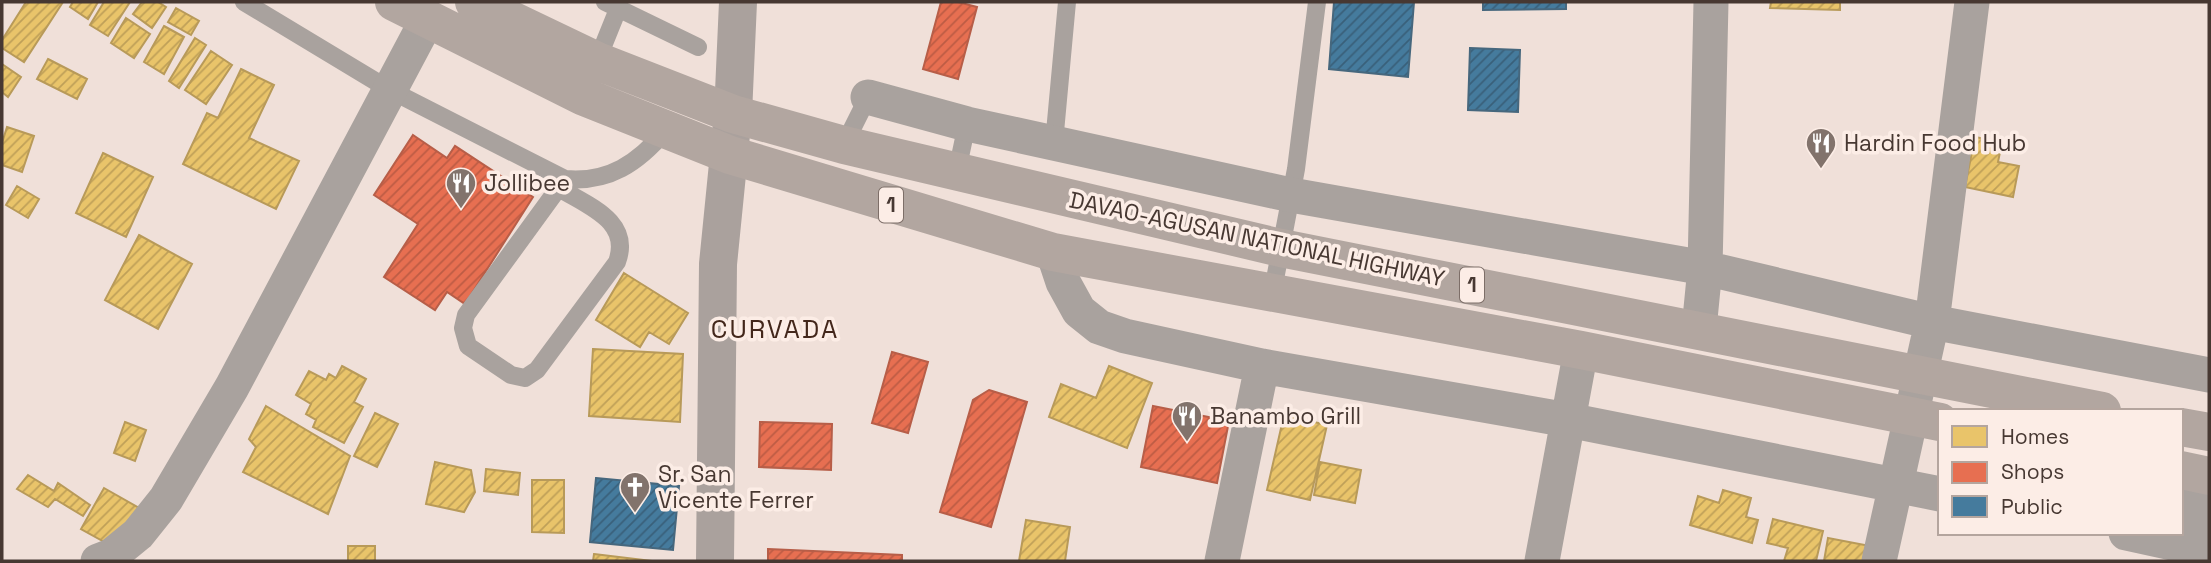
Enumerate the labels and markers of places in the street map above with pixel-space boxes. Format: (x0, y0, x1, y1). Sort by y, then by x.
restaurant icon: Hardin Food Hub (1804, 126, 1838, 170)
place label: Hardin Food Hub (1844, 128, 2026, 158)
restaurant icon: Jollibee (444, 166, 478, 210)
place label: Jollibee (484, 168, 570, 198)
restaurant icon: Banambo Grill (1170, 399, 1204, 443)
place label: Banambo Grill (1210, 401, 1361, 431)
place label: Sr. San Vicente Ferrer (658, 459, 814, 515)
church icon: Sr. San Vicente Ferrer (618, 470, 652, 514)

